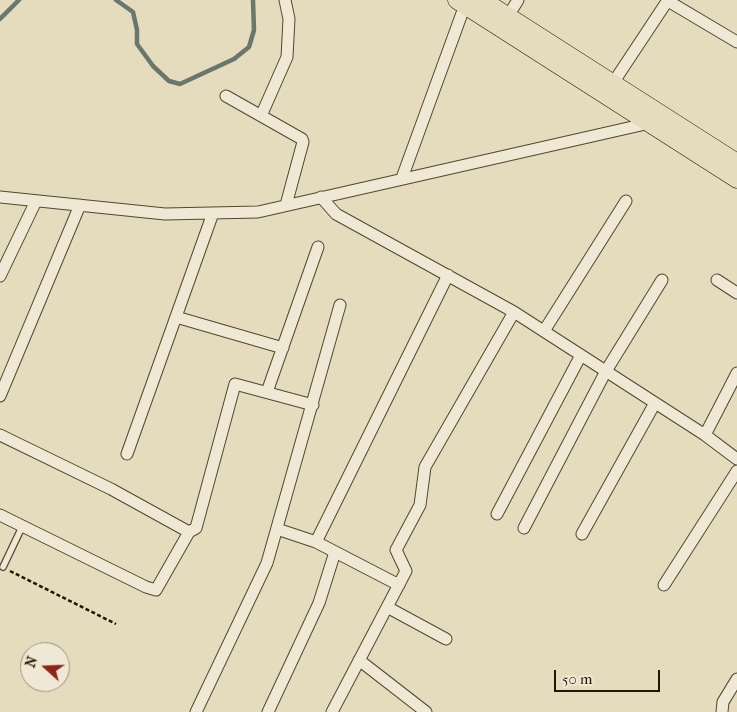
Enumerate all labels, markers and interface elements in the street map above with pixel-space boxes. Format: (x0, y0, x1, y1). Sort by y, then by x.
north arrow (20, 642, 70, 692)
text: N (22, 654, 41, 670)
scale bar (557, 660, 663, 692)
text: 50 m (562, 670, 592, 688)

